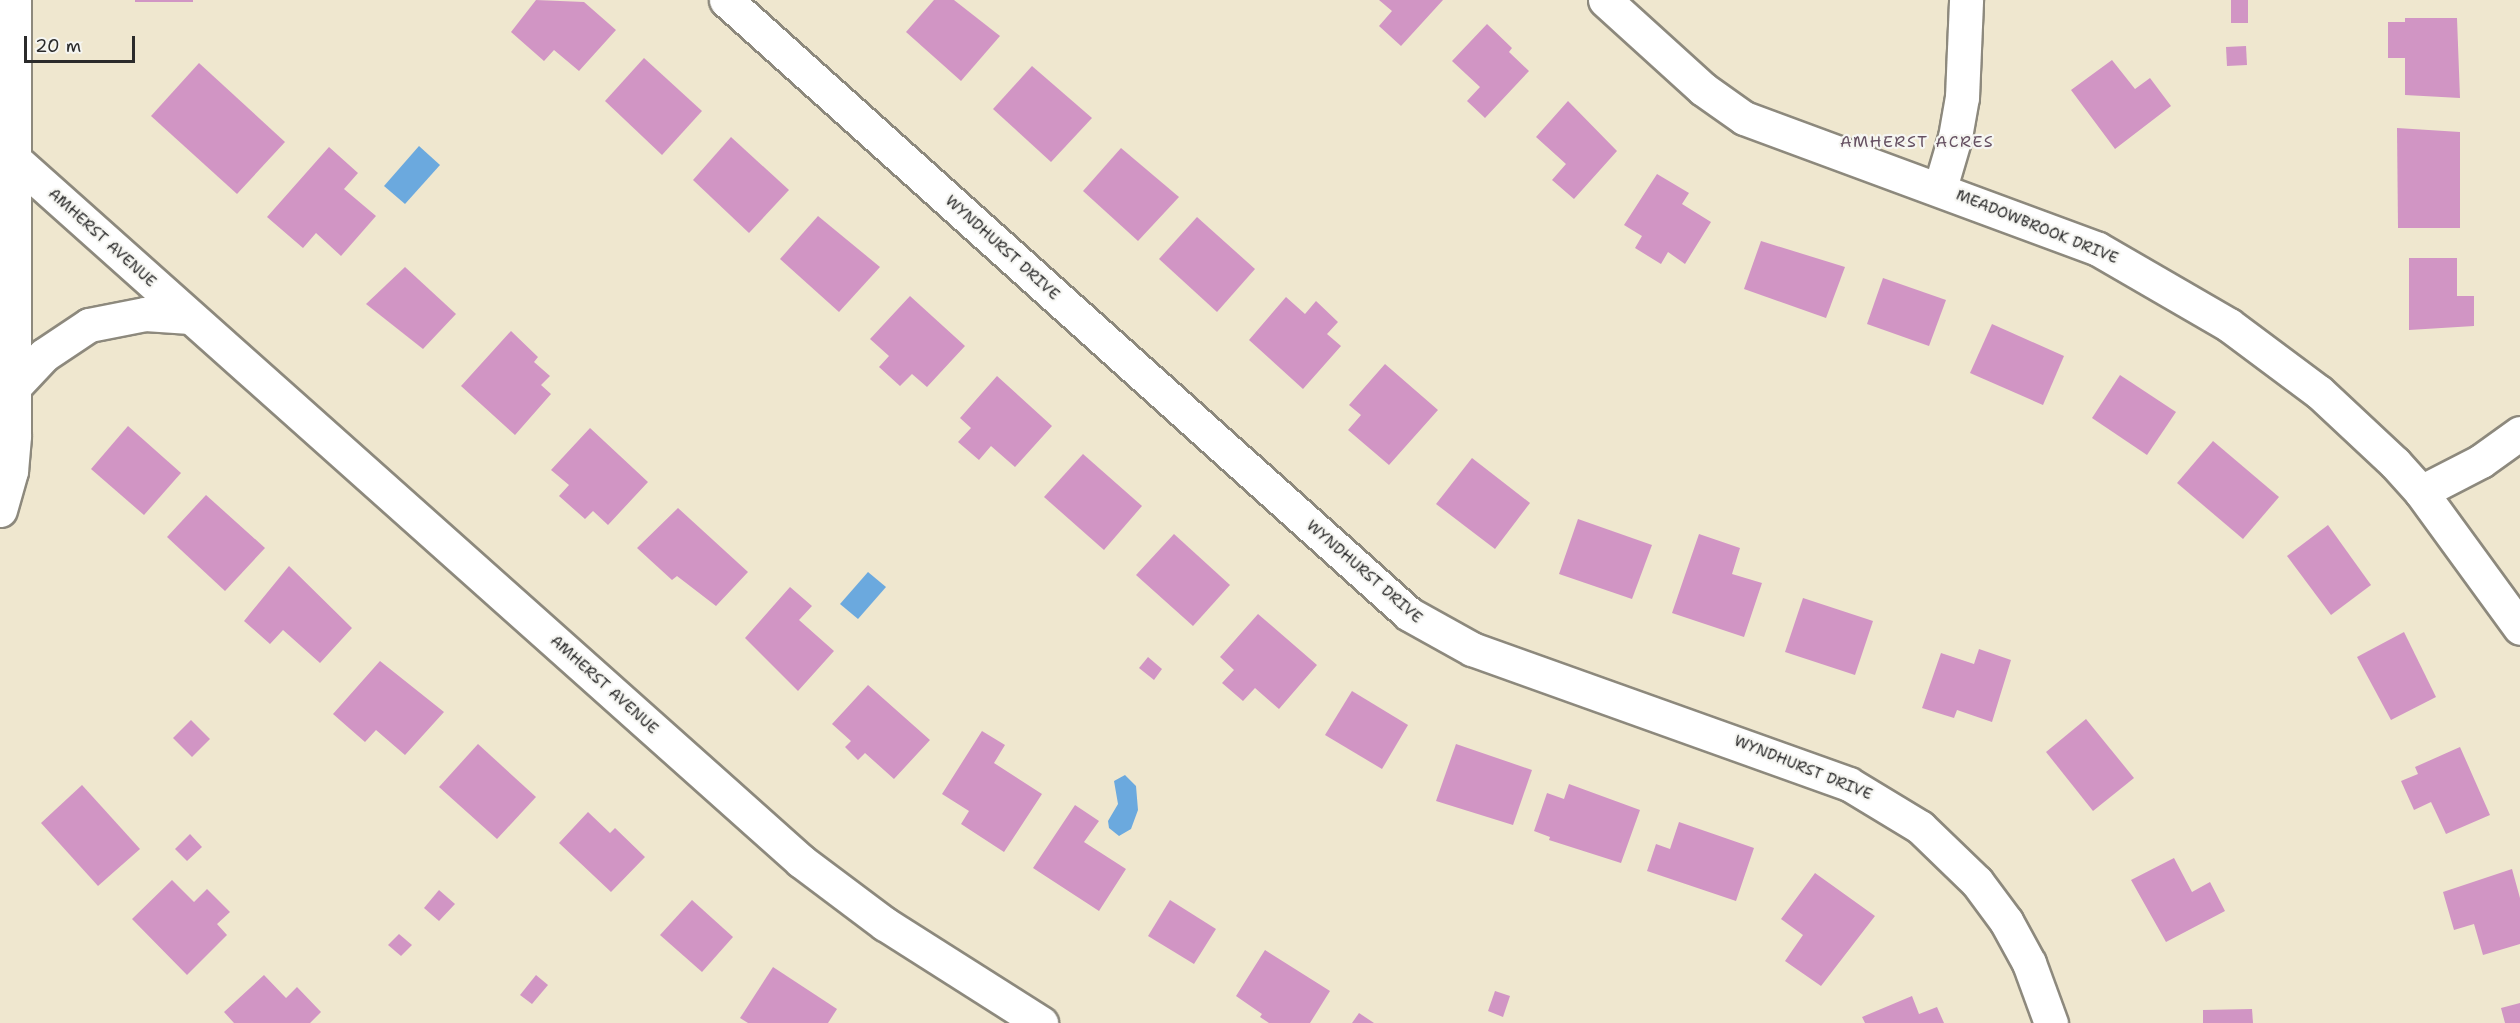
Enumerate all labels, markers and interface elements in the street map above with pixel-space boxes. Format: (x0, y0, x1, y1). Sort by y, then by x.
scale bar (27, 24, 138, 62)
text: 20 m (35, 34, 81, 58)
district label: AMHERST ACRES (1840, 132, 1994, 152)
street label: AMHERST AVENUE (44, 185, 160, 291)
street label: MEADOWBROOK DRIVE (1953, 186, 2121, 268)
street label: WYNDHURST DRIVE (941, 192, 1063, 304)
street label: WYNDHURST DRIVE (1303, 517, 1425, 627)
street label: AMHERST AVENUE (546, 632, 662, 738)
street label: WYNDHURST DRIVE (1731, 732, 1875, 804)

